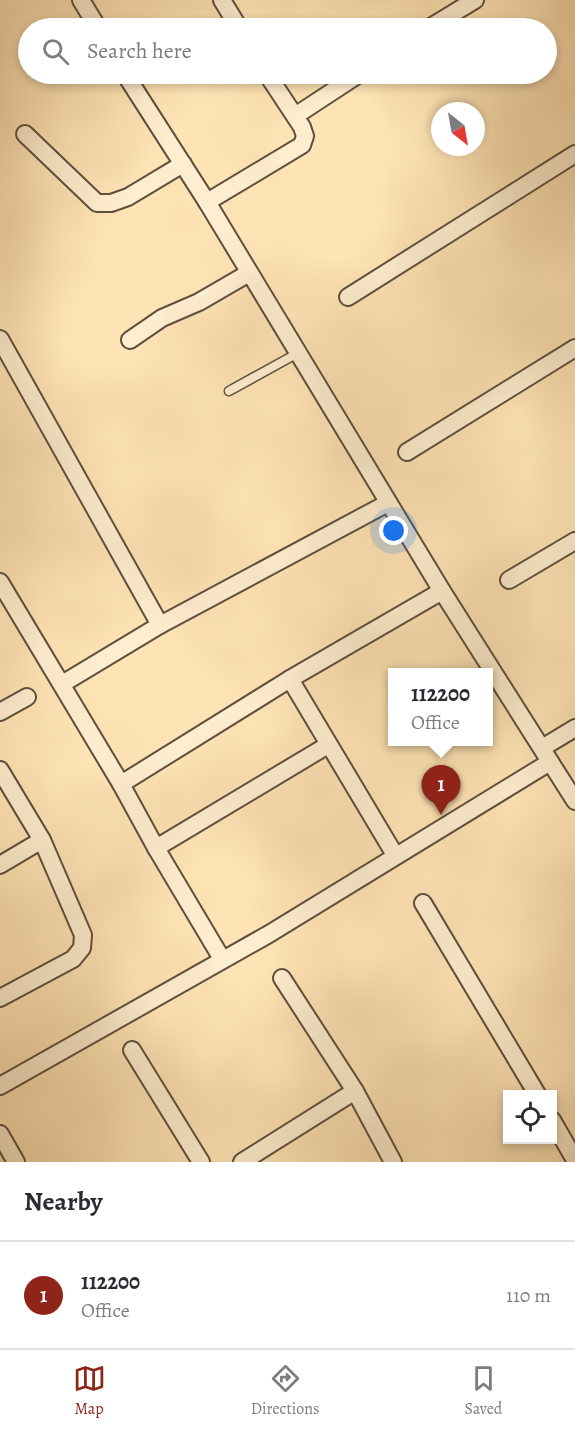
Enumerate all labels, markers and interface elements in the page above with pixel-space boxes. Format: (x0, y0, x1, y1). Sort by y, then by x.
search box (18, 18, 557, 84)
icon: search (39, 35, 72, 68)
text: Search here (87, 36, 192, 66)
north arrow (431, 102, 485, 156)
your location (379, 516, 408, 545)
popup (388, 668, 493, 746)
text: 112200 (411, 679, 470, 709)
text: Office (411, 709, 460, 736)
pin: 1 (422, 766, 460, 815)
map controls (503, 1090, 557, 1144)
button: locate (503, 1090, 557, 1144)
text: Nearby (24, 1184, 103, 1219)
text: 112200 (81, 1267, 140, 1297)
text: 1 (40, 1282, 47, 1309)
text: 110 m (506, 1282, 551, 1309)
text: Office (81, 1297, 130, 1324)
tab: Map (73, 1362, 106, 1420)
tab: Directions (251, 1362, 319, 1420)
tab: Saved (464, 1362, 502, 1420)

